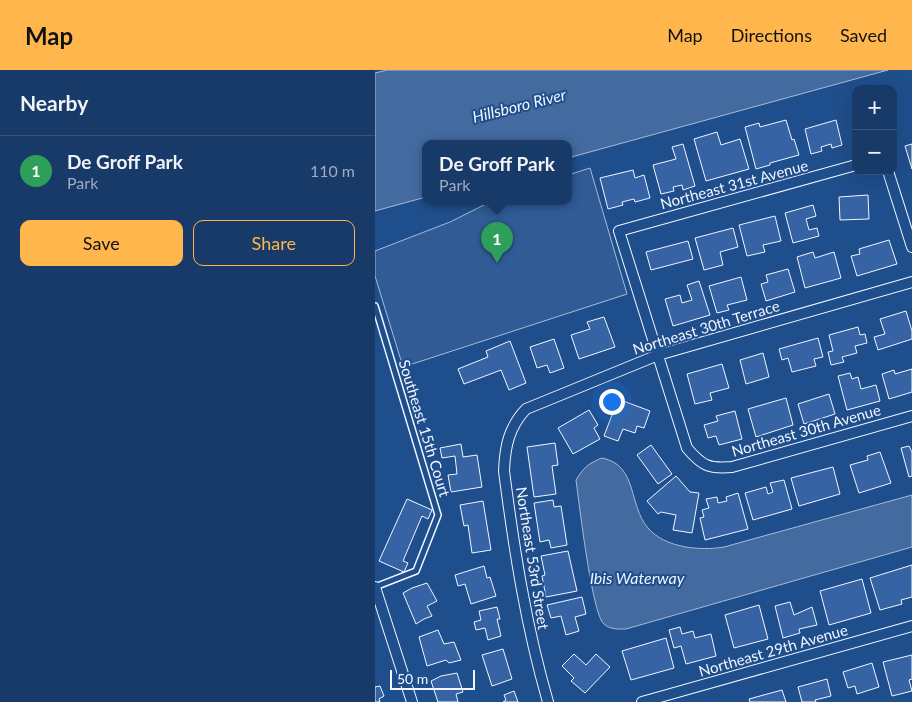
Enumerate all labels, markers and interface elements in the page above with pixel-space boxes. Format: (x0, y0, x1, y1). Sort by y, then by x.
text: Map (25, 21, 73, 50)
text: Map (667, 24, 703, 46)
text: Directions (731, 24, 812, 46)
text: Saved (840, 24, 887, 46)
water label: Hillsboro River (470, 84, 568, 126)
map controls (852, 85, 897, 175)
button: + (852, 85, 897, 130)
text: Nearby (20, 90, 88, 115)
button: − (852, 130, 897, 175)
popup (422, 140, 572, 205)
text: De Groff Park (67, 150, 183, 173)
text: De Groff Park (439, 152, 555, 175)
street label: Northeast 31st Avenue (658, 156, 810, 212)
text: 1 (31, 161, 41, 180)
text: 110 m (310, 161, 355, 180)
text: Park (67, 173, 98, 192)
text: Park (439, 175, 470, 194)
button: Save (20, 220, 183, 266)
button: Share (193, 220, 355, 266)
pin: 1 (481, 222, 513, 263)
street label: Northeast 30th Terrace (630, 296, 782, 358)
street label: Southeast 15th Court (396, 357, 455, 499)
your location (599, 389, 625, 415)
street label: Northeast 30th Avenue (729, 400, 883, 460)
street label: Northeast 53rd Street (513, 485, 553, 631)
water label: Ibis Waterway (590, 568, 685, 587)
street label: Northeast 29th Avenue (696, 620, 850, 680)
scale bar (390, 667, 475, 690)
text: 50 m (397, 670, 428, 687)

